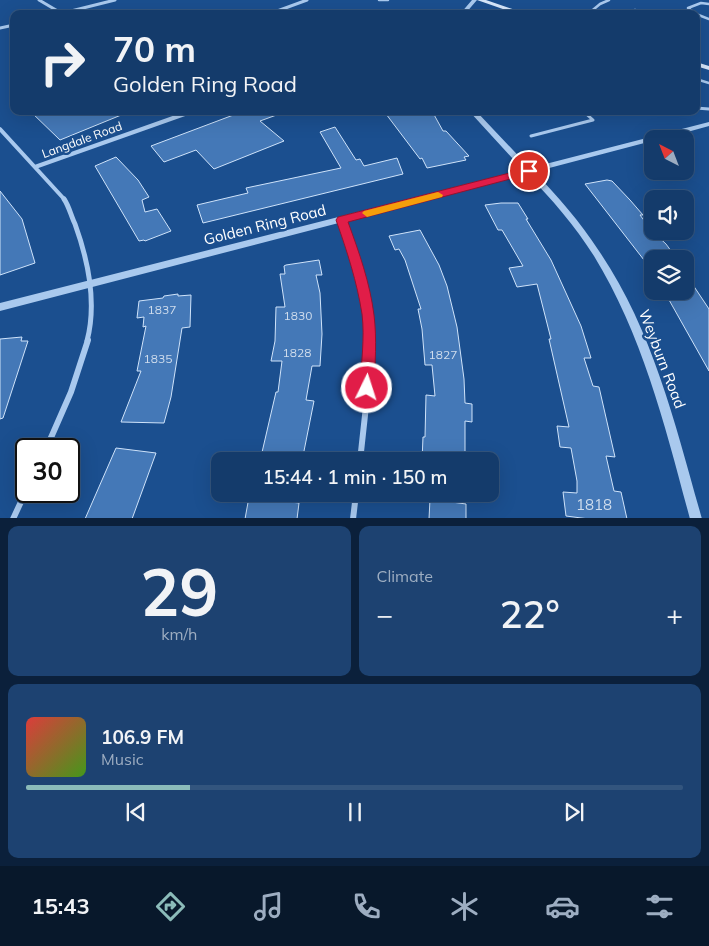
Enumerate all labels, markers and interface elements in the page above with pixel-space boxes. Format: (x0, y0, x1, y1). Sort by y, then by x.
text: 70 m (113, 27, 196, 71)
icon: right (30, 30, 95, 95)
text: Golden Ring Road (113, 70, 297, 98)
street label: Langdale Road (40, 118, 124, 161)
north arrow (644, 130, 694, 180)
map controls (644, 130, 694, 300)
pin (508, 150, 550, 192)
icon: arrive (515, 157, 543, 185)
button: sound (644, 190, 694, 240)
street label: Golden Ring Road (202, 200, 328, 249)
button: layers (644, 250, 694, 300)
house number: 1837 (148, 302, 176, 317)
street label: Weyburn Road (635, 307, 690, 411)
house number: 1830 (284, 308, 312, 323)
house number: 1828 (283, 345, 311, 360)
house number: 1827 (429, 347, 457, 362)
house number: 1835 (144, 351, 172, 366)
position arrow (340, 361, 392, 413)
speed limit sign: 30 (15, 438, 80, 503)
text: 15:44 · 1 min · 150 m (262, 465, 448, 489)
house number: 1818 (576, 495, 612, 514)
text: 29 (140, 551, 218, 632)
text: Climate (377, 566, 433, 586)
text: 22° (500, 590, 560, 638)
text: − (377, 597, 393, 632)
text: + (666, 597, 683, 632)
text: km/h (161, 624, 197, 644)
text: 106.9 FM (101, 725, 184, 749)
text: Music (101, 749, 144, 769)
icon: previous (122, 798, 150, 826)
icon: pause (341, 798, 369, 826)
icon: next (560, 798, 588, 826)
icon: directions (153, 889, 188, 924)
icon: music (251, 889, 286, 924)
icon: phone (349, 889, 384, 924)
icon: climate (447, 889, 482, 924)
icon: car (545, 889, 580, 924)
icon: filters (642, 889, 677, 924)
text: 15:43 (31, 892, 90, 920)

